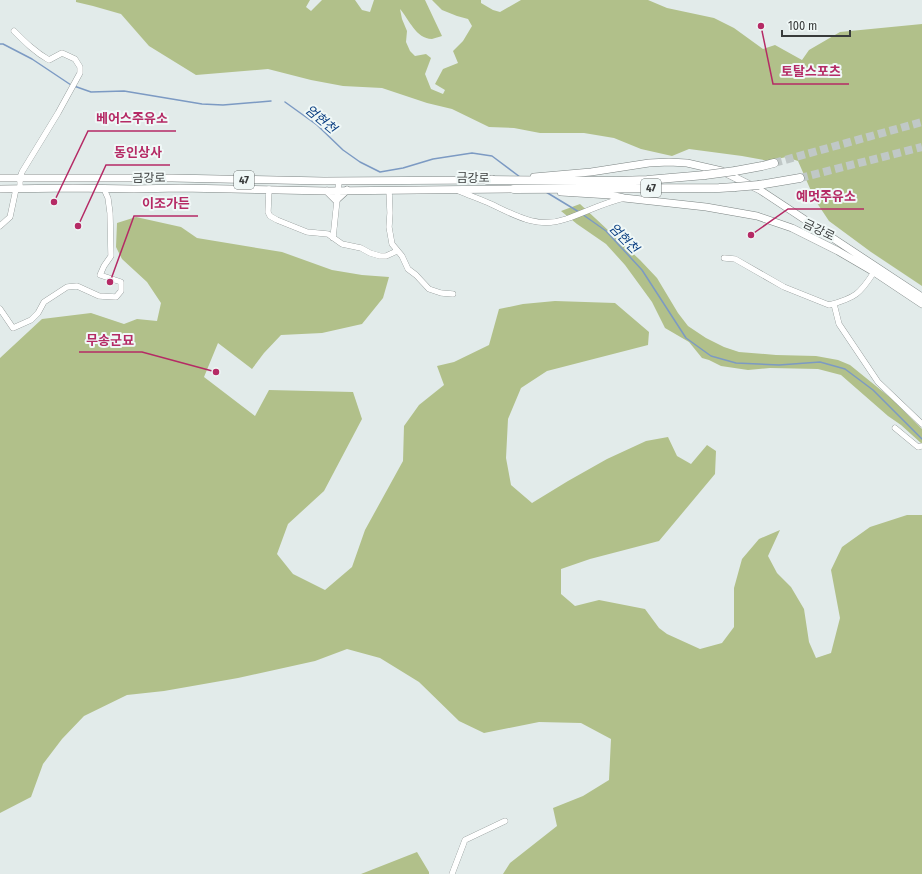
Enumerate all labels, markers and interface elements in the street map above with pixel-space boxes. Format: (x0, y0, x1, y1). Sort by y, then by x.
scale bar (782, 12, 850, 38)
text: 100 m (788, 19, 817, 33)
callout: 토탈스포츠 (773, 59, 849, 84)
text: 토탈스포츠 (781, 64, 841, 79)
water label: 엄현천 (302, 102, 340, 137)
callout: 베어스주유소 (88, 106, 176, 131)
text: 베어스주유소 (96, 111, 168, 126)
callout: 동인상사 (106, 140, 170, 165)
text: 동인상사 (114, 145, 162, 160)
street label: 금강로 (132, 171, 166, 185)
road number: 47 (234, 171, 254, 189)
street label: 금강로 (456, 171, 490, 185)
road number: 47 (641, 179, 661, 197)
callout: 예멋주유소 (788, 184, 864, 209)
text: 예멋주유소 (796, 189, 856, 204)
callout: 이조가든 (134, 191, 198, 216)
text: 이조가든 (142, 196, 190, 211)
street label: 금강로 (801, 216, 837, 244)
water label: 엄현천 (606, 220, 643, 257)
callout: 무송군묘 (79, 327, 142, 352)
text: 무송군묘 (86, 333, 134, 348)

